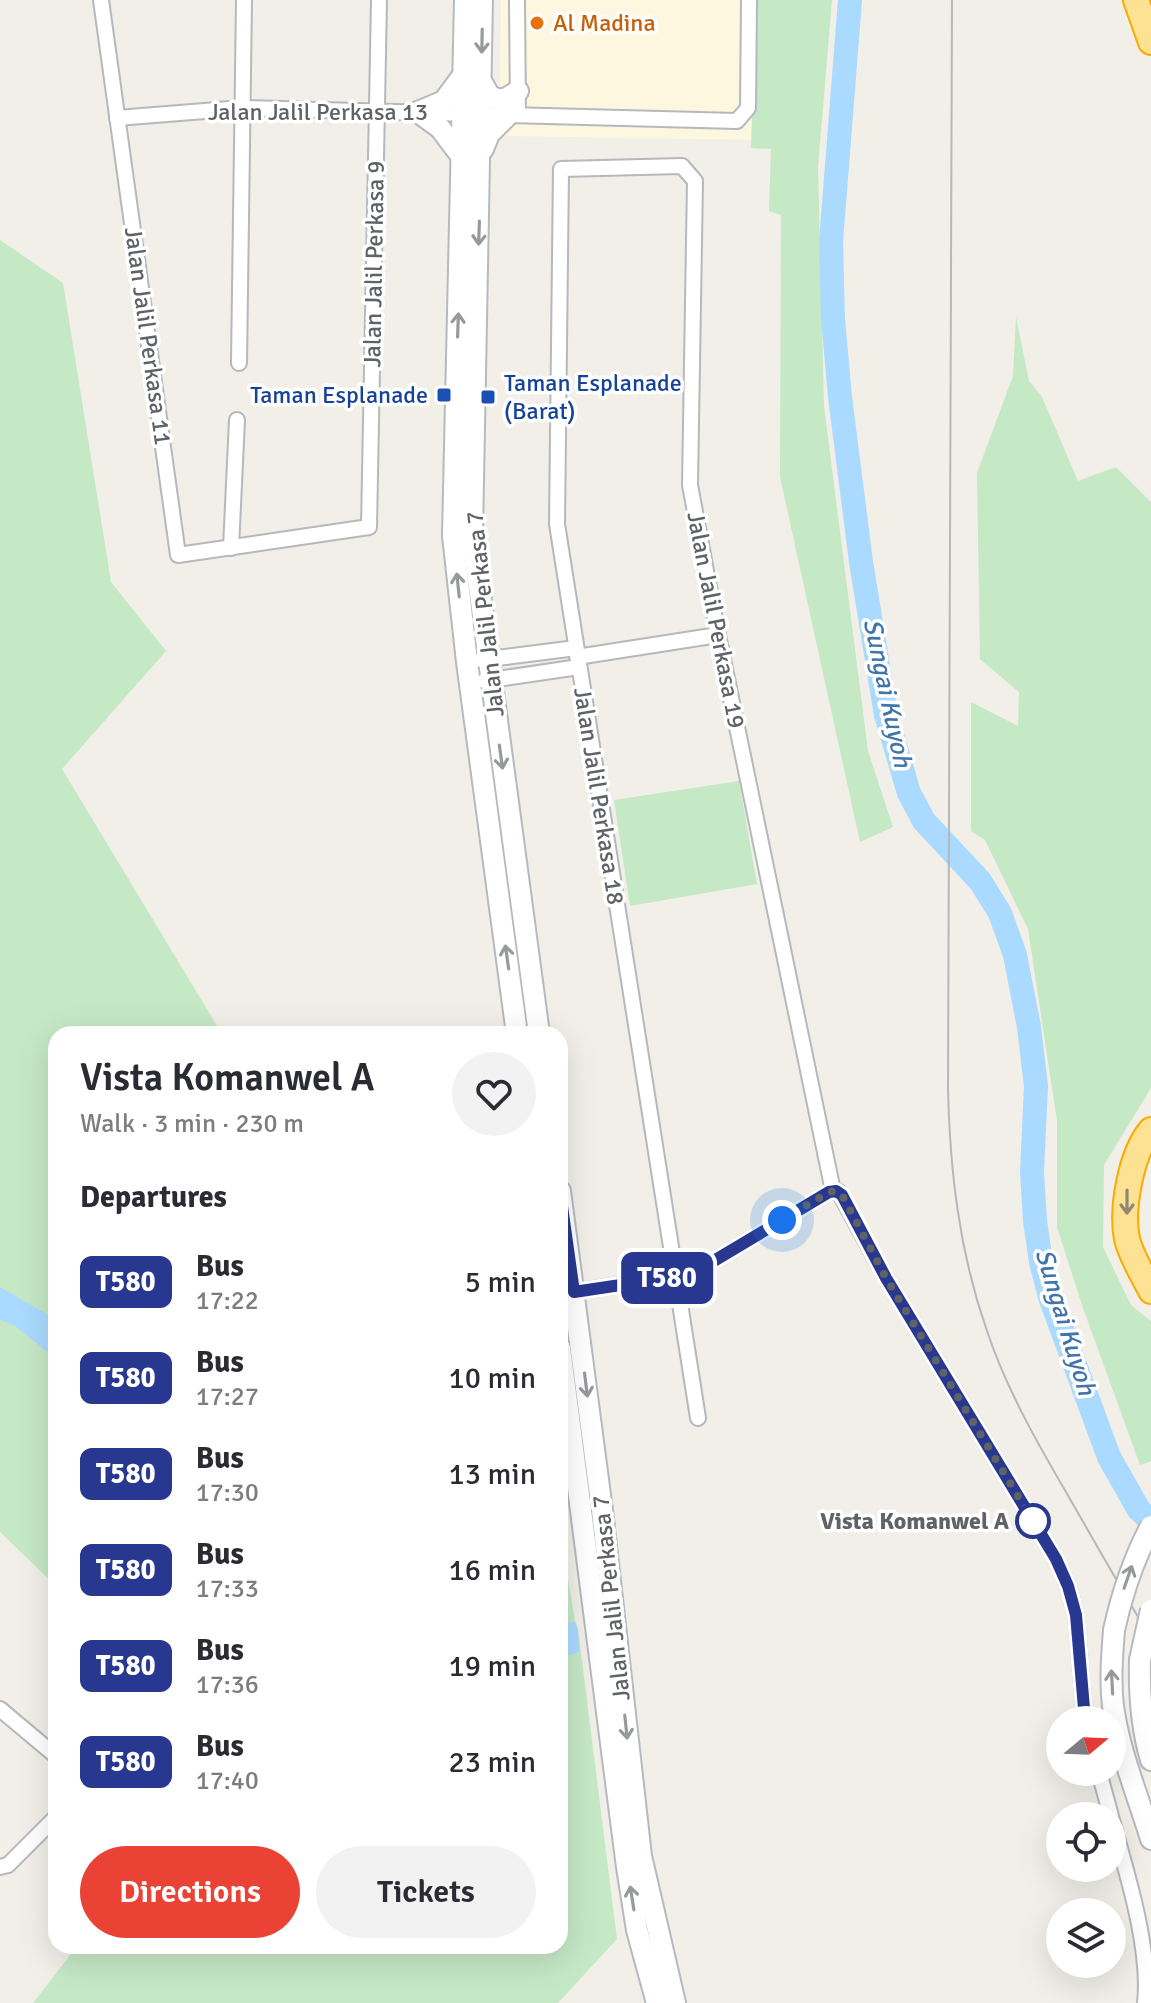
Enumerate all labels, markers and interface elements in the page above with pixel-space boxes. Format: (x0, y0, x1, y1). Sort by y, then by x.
place label: Al Madina (553, 8, 656, 38)
marker: Al Madina (528, 14, 546, 32)
one-way arrow (474, 27, 490, 54)
street label: Jalan Jalil Perkasa 13 (208, 97, 428, 127)
street label: Jalan Jalil Perkasa 9 (357, 160, 391, 368)
one-way arrow (471, 219, 486, 246)
street label: Jalan Jalil Perkasa 11 (118, 225, 178, 447)
one-way arrow (450, 312, 465, 339)
place label: Taman Esplanade (Barat) (504, 368, 682, 426)
place label: Taman Esplanade (250, 380, 428, 410)
marker: Taman Esplanade (435, 386, 453, 404)
marker: Taman Esplanade (Barat) (479, 388, 497, 406)
street label: Jalan Jalil Perkasa 19 (680, 509, 752, 731)
street label: Jalan Jalil Perkasa 7 (459, 510, 511, 718)
one-way arrow (451, 572, 466, 599)
water label: Sungai Kuyoh (856, 616, 919, 771)
street label: Jalan Jalil Perkasa 18 (567, 685, 631, 907)
one-way arrow (494, 744, 509, 769)
one-way arrow (499, 944, 514, 971)
button: heart (452, 1052, 536, 1136)
text: Vista Komanwel A (80, 1054, 375, 1101)
text: Walk · 3 min · 230 m (80, 1108, 304, 1140)
text: Departures (80, 1179, 227, 1216)
one-way arrow (1119, 1188, 1135, 1215)
your location (762, 1200, 802, 1240)
water label: Sungai Kuyoh (1028, 1245, 1103, 1400)
text: Bus (196, 1248, 244, 1285)
line badge: T580 (611, 1252, 723, 1304)
text: T580 (637, 1261, 697, 1295)
text: 5 min (465, 1264, 536, 1301)
text: T580 (96, 1265, 156, 1299)
text: 17:22 (196, 1285, 259, 1317)
text: Bus (196, 1344, 244, 1381)
text: 10 min (449, 1360, 536, 1397)
text: T580 (96, 1361, 156, 1395)
one-way arrow (578, 1371, 593, 1398)
text: 17:27 (196, 1381, 259, 1413)
text: Bus (196, 1440, 244, 1477)
text: 13 min (449, 1456, 536, 1493)
text: T580 (96, 1457, 156, 1491)
text: 17:30 (196, 1477, 259, 1509)
street label: Jalan Jalil Perkasa 7 (585, 1494, 637, 1702)
marker: Vista Komanwel A (1016, 1504, 1050, 1538)
place label: Vista Komanwel A (820, 1506, 1010, 1536)
text: Bus (196, 1536, 244, 1573)
text: 16 min (449, 1552, 536, 1589)
text: T580 (96, 1553, 156, 1587)
one-way arrow (1122, 1565, 1137, 1590)
text: 17:33 (196, 1573, 259, 1605)
text: Bus (196, 1632, 244, 1669)
text: 19 min (449, 1648, 536, 1685)
text: T580 (96, 1649, 156, 1683)
text: 17:36 (196, 1669, 259, 1701)
one-way arrow (1104, 1670, 1119, 1696)
north arrow (1046, 1706, 1126, 1786)
map controls (1046, 1706, 1126, 1978)
one-way arrow (618, 1713, 633, 1740)
text: Bus (196, 1728, 244, 1765)
text: 23 min (449, 1744, 536, 1781)
text: T580 (96, 1745, 156, 1779)
text: 17:40 (196, 1765, 259, 1797)
button: locate (1046, 1802, 1126, 1882)
button: Directions (80, 1846, 300, 1938)
button: Tickets (316, 1846, 536, 1938)
one-way arrow (624, 1886, 639, 1911)
button: layers (1046, 1898, 1126, 1978)

